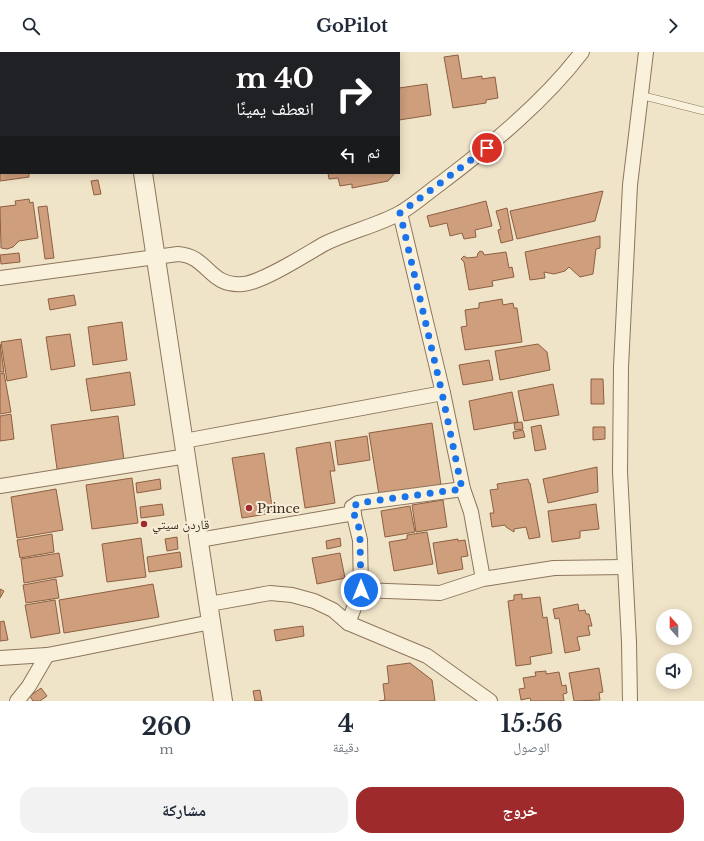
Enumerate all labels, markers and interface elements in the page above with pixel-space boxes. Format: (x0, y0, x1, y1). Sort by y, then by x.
icon: search (20, 15, 42, 37)
text: GoPilot (316, 15, 388, 37)
icon: forward (662, 15, 684, 37)
text: 40 m (236, 61, 314, 96)
icon: right (328, 68, 380, 120)
text: انعطف يمينًا (236, 98, 314, 120)
pin (470, 131, 504, 165)
icon: arrive (476, 137, 498, 159)
text: ثم (367, 143, 380, 162)
icon: left (337, 144, 359, 166)
place label: Prince (257, 500, 300, 517)
marker: Prince (244, 503, 254, 513)
place label: قاردن سيتي (152, 516, 209, 535)
marker: قاردن سيتي (139, 519, 149, 529)
position arrow (340, 569, 382, 611)
north arrow (656, 609, 692, 645)
map controls (656, 609, 692, 689)
button: sound (656, 653, 692, 689)
text: 4 (338, 709, 354, 738)
text: 15:56 (501, 709, 563, 738)
text: 260 (141, 712, 191, 741)
text: دقيقة (333, 739, 359, 756)
text: الوصول (514, 739, 550, 756)
text: m (159, 741, 173, 758)
button: مشاركة (20, 787, 348, 833)
button: خروج (356, 787, 684, 833)

